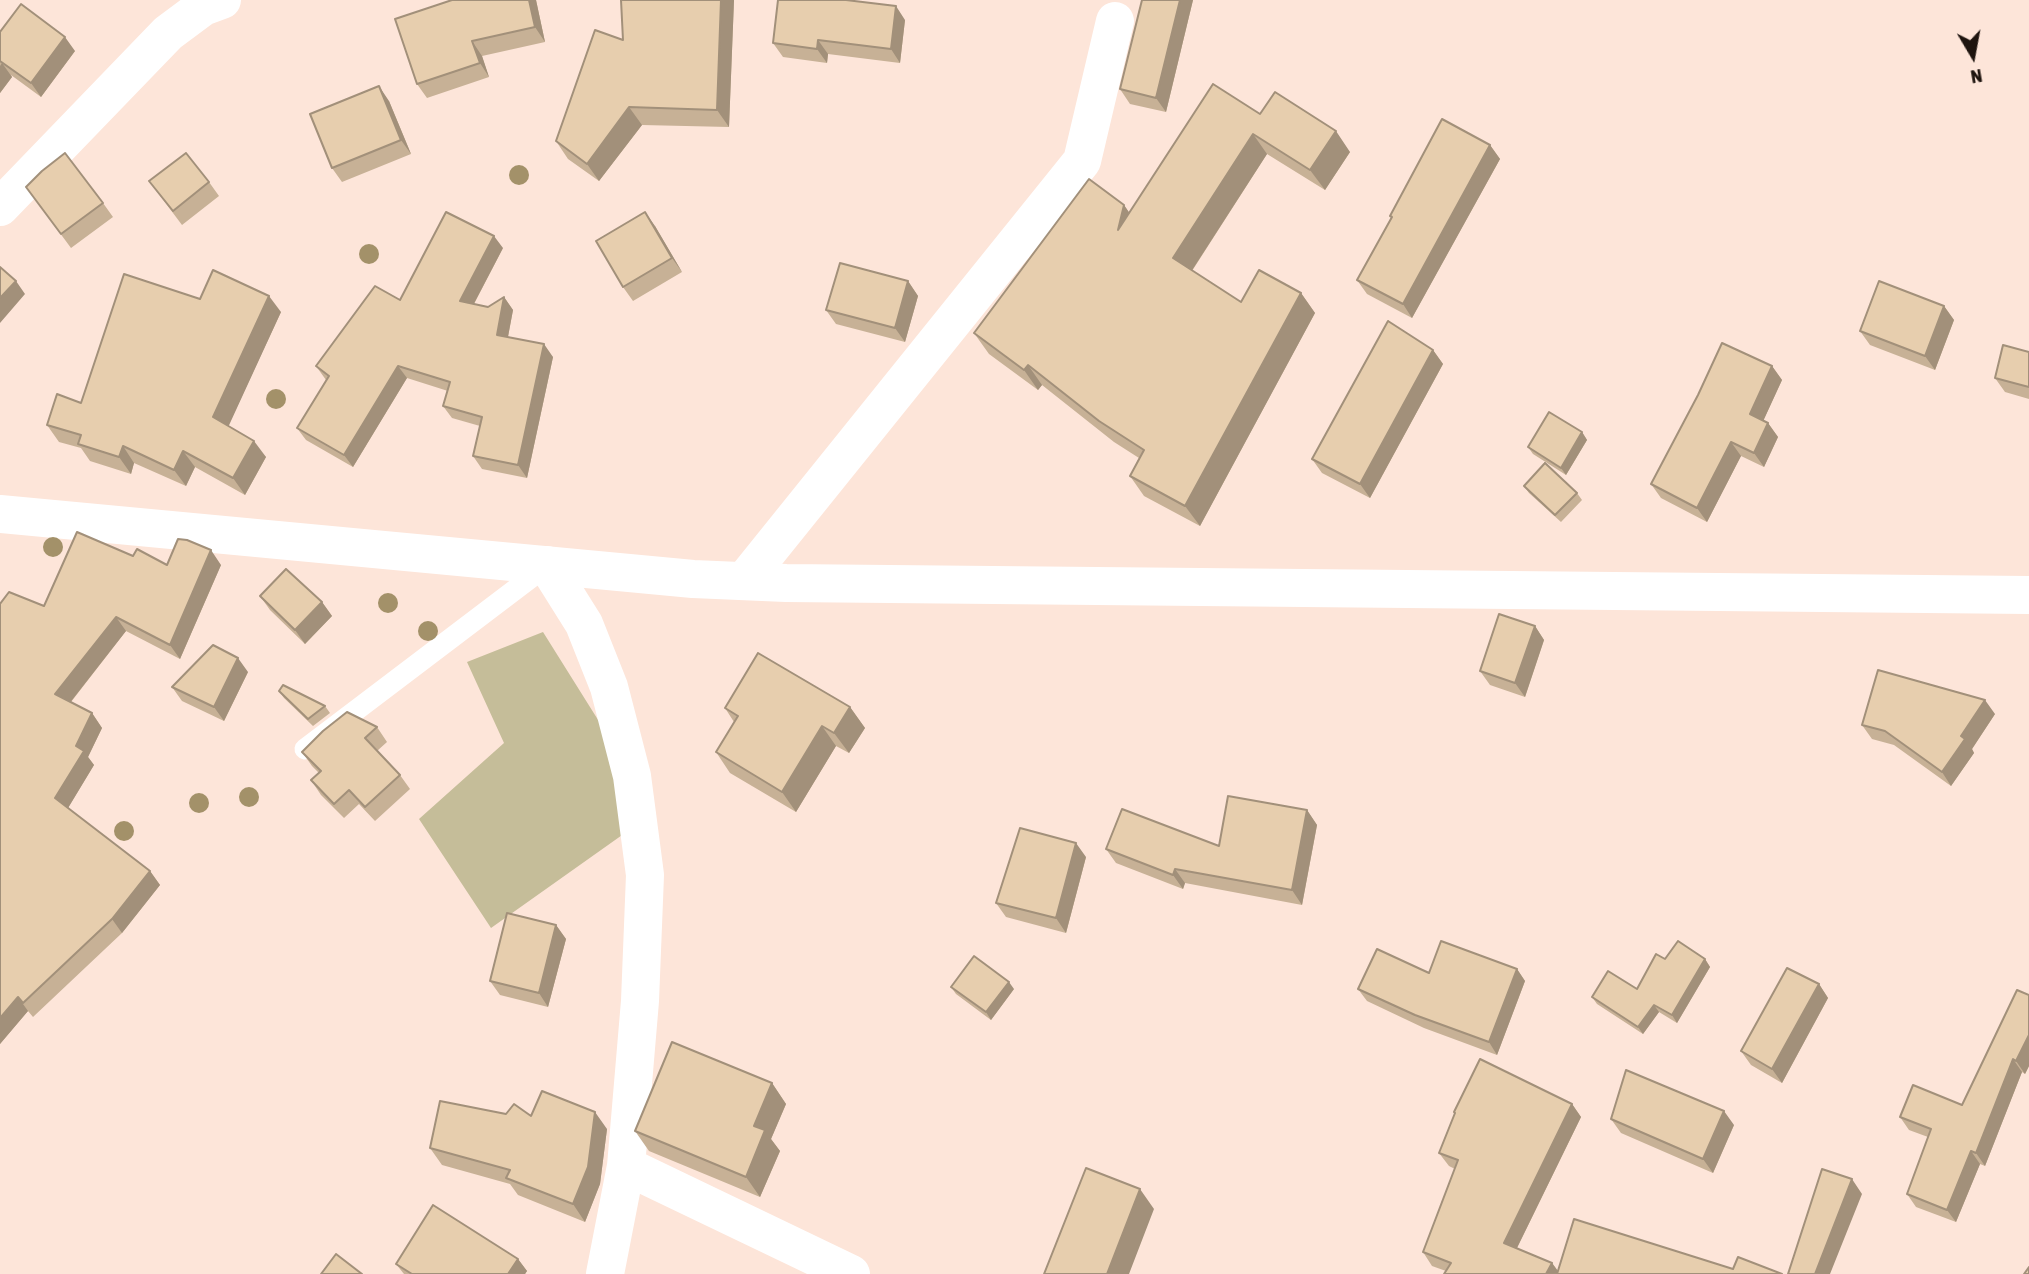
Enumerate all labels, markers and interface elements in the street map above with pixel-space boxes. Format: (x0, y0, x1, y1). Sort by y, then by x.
north arrow (1938, 21, 2008, 91)
text: N (1969, 65, 1984, 88)

